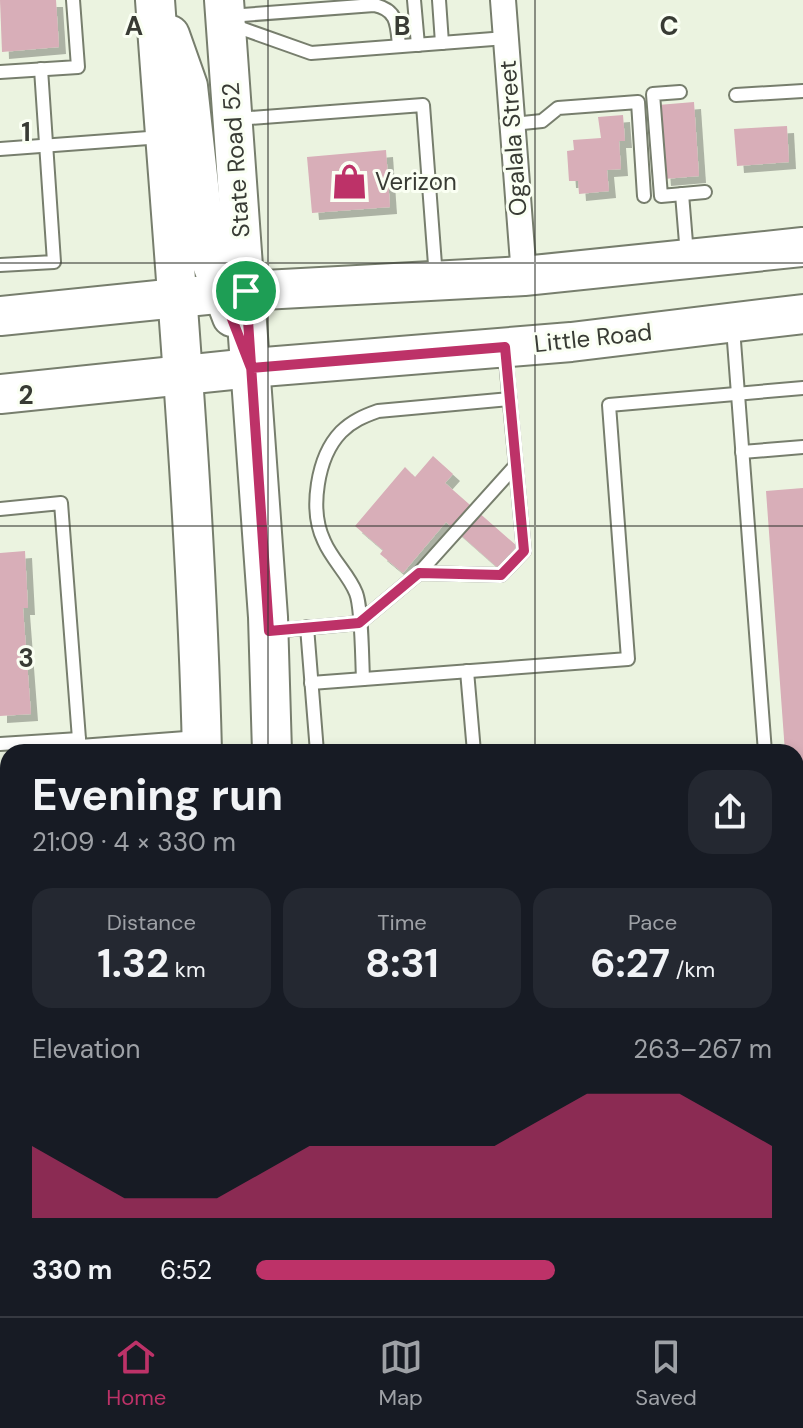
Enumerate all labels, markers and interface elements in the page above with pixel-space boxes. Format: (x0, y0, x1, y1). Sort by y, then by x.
text: A (125, 9, 143, 43)
text: B (394, 9, 410, 43)
text: C (659, 9, 679, 43)
street label: Ogalala Street (492, 59, 533, 217)
street label: State Road 52 (215, 81, 256, 239)
text: 1 (21, 115, 31, 149)
shop icon: Verizon (330, 163, 368, 201)
place label: Verizon (375, 166, 457, 197)
pin (212, 257, 280, 325)
icon: arrive (224, 269, 268, 313)
street label: Little Road (532, 316, 653, 359)
text: 2 (18, 378, 34, 412)
text: 3 (18, 641, 34, 675)
text: Evening run (32, 766, 283, 824)
button: share (688, 770, 772, 854)
text: 21:09 · 4 × 330 m (32, 825, 236, 859)
text: Distance (107, 908, 196, 937)
text: Time (377, 908, 427, 937)
text: Pace (628, 908, 677, 937)
text: 1.32 (97, 937, 169, 989)
text: 8:31 (365, 937, 439, 989)
text: 6:27 (590, 937, 670, 989)
text: km (169, 955, 206, 984)
text: /km (670, 955, 715, 984)
text: Elevation (32, 1032, 140, 1066)
text: 263–267 m (633, 1032, 772, 1066)
text: 330 m (32, 1253, 112, 1287)
text: 6:52 (160, 1253, 212, 1287)
tab: Home (106, 1335, 166, 1412)
tab: Map (379, 1335, 423, 1412)
tab: Saved (635, 1335, 697, 1412)

